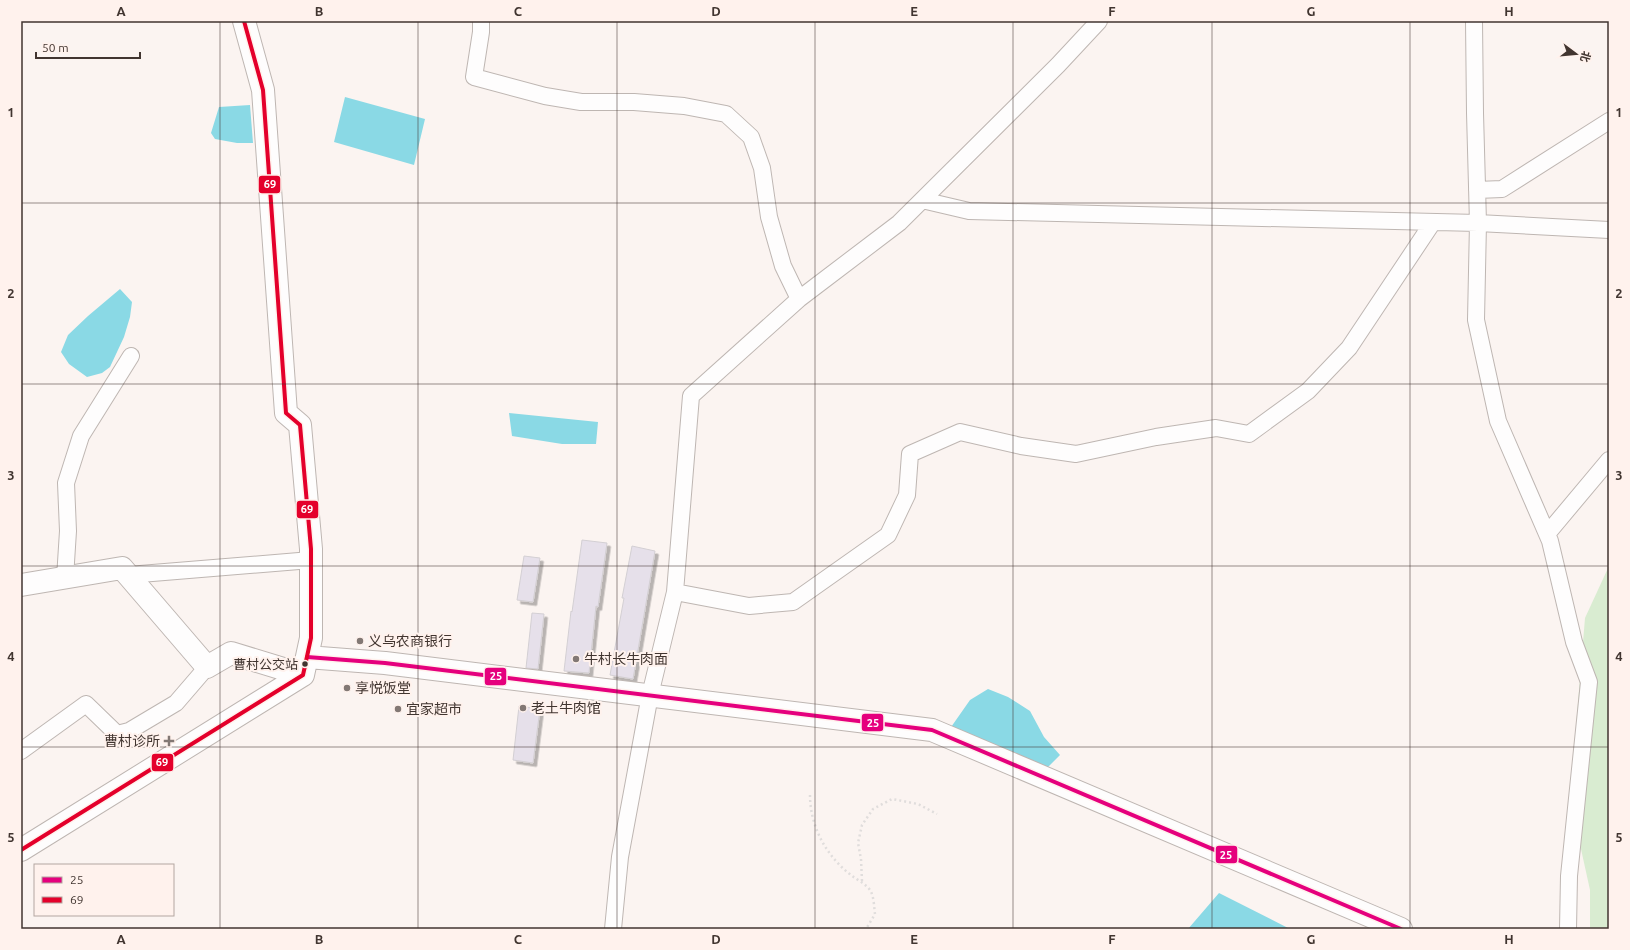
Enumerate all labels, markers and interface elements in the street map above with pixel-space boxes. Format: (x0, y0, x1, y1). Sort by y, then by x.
text: A (116, 4, 126, 18)
text: B (315, 4, 324, 18)
text: C (514, 4, 523, 18)
text: D (711, 4, 721, 18)
text: E (910, 4, 918, 18)
text: F (1108, 4, 1116, 18)
text: G (1307, 4, 1316, 18)
text: H (1504, 4, 1514, 18)
scale bar (36, 34, 140, 60)
north arrow (1556, 34, 1596, 74)
text: 50 m (42, 41, 69, 54)
text: 北 (1578, 50, 1593, 64)
text: 1 (7, 105, 15, 119)
text: 1 (1615, 105, 1623, 119)
line badge: 69 (258, 175, 281, 194)
text: 69 (264, 178, 276, 190)
text: 2 (7, 286, 15, 300)
text: 2 (1615, 286, 1623, 300)
text: 3 (7, 468, 15, 482)
text: 3 (1615, 468, 1623, 482)
line badge: 69 (296, 500, 319, 519)
text: 69 (301, 503, 313, 515)
place label: 义乌农商银行 (368, 633, 452, 649)
marker: 义乌农商银行 (355, 636, 365, 646)
text: 4 (7, 649, 15, 663)
text: 4 (1615, 649, 1623, 663)
place label: 牛村长牛肉面 (584, 651, 668, 667)
marker: 牛村长牛肉面 (571, 654, 581, 664)
place label: 曹村公交站 (233, 657, 298, 671)
marker: 曹村公交站 (300, 659, 310, 669)
line badge: 25 (484, 667, 507, 686)
text: 25 (490, 670, 502, 682)
place label: 享悦饭堂 (355, 680, 411, 696)
marker: 享悦饭堂 (342, 683, 352, 693)
place label: 老土牛肉馆 (531, 700, 601, 716)
place label: 宜家超市 (406, 701, 462, 717)
marker: 老土牛肉馆 (518, 703, 528, 713)
marker: 宜家超市 (393, 704, 403, 714)
line badge: 25 (861, 713, 884, 732)
text: 25 (867, 717, 879, 729)
place label: 曹村诊所 (104, 733, 160, 749)
marker: 曹村诊所 (163, 735, 175, 747)
line badge: 69 (151, 753, 174, 772)
text: 69 (156, 756, 168, 768)
text: 5 (7, 830, 15, 844)
text: 5 (1615, 830, 1623, 844)
line badge: 25 (1215, 845, 1238, 864)
text: 25 (1220, 849, 1232, 861)
legend (34, 864, 174, 916)
text: 25 (70, 873, 84, 886)
text: 69 (70, 893, 84, 906)
text: A (116, 932, 126, 946)
text: B (315, 932, 324, 946)
text: C (514, 932, 523, 946)
text: D (711, 932, 721, 946)
text: E (910, 932, 918, 946)
text: F (1108, 932, 1116, 946)
text: G (1307, 932, 1316, 946)
text: H (1504, 932, 1514, 946)

